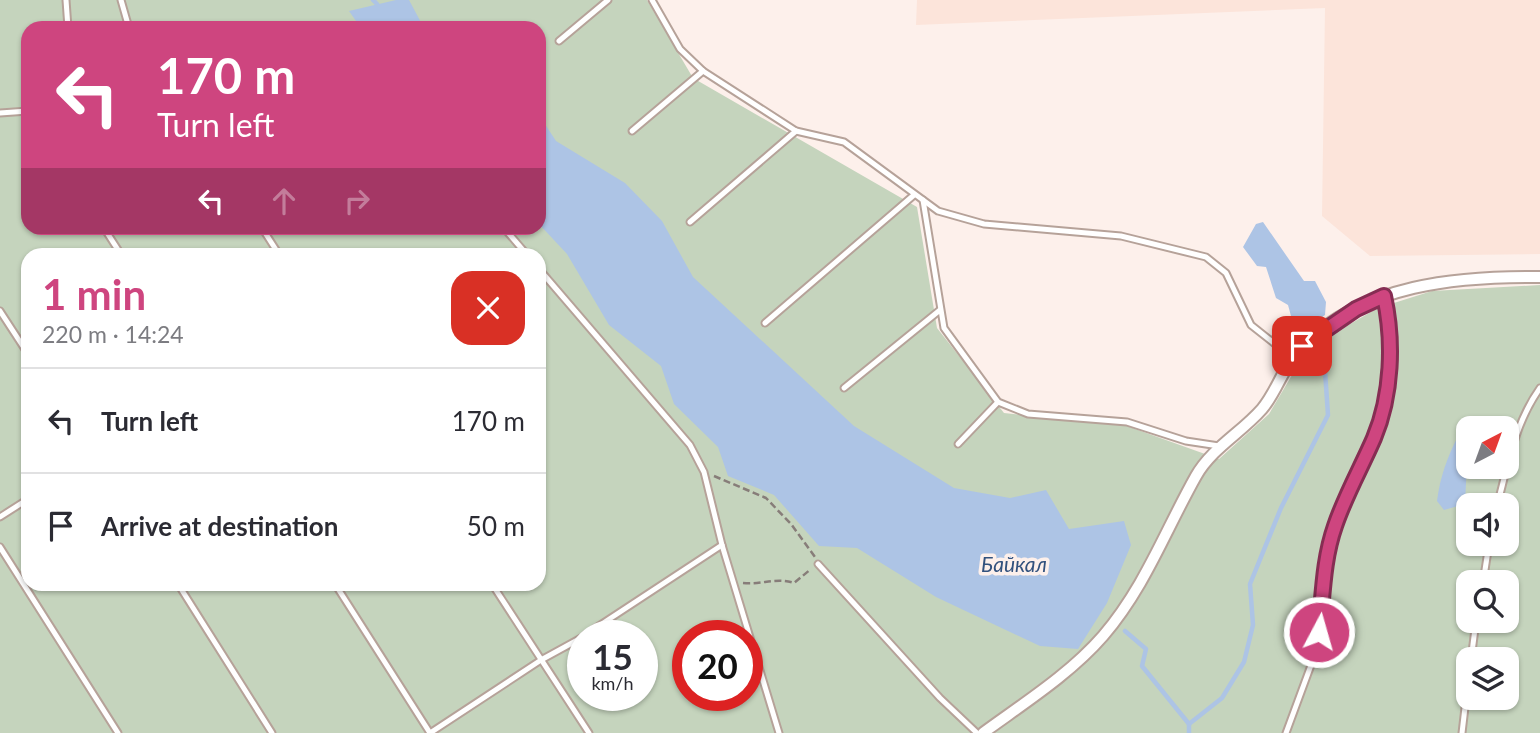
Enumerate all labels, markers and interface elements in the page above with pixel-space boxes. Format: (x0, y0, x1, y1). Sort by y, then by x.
text: 170 m (157, 46, 295, 104)
icon: left (42, 49, 133, 140)
text: Turn left (157, 105, 274, 144)
icon: left (192, 182, 230, 220)
icon: ahead (265, 182, 303, 220)
icon: right (338, 182, 376, 220)
text: 1 min (42, 269, 146, 319)
button: close (451, 271, 525, 345)
pin (1272, 316, 1332, 376)
text: 220 m · 14:24 (42, 320, 184, 348)
icon: arrive (1283, 327, 1321, 365)
icon: left (42, 402, 80, 440)
text: Turn left (101, 405, 198, 437)
text: 170 m (452, 405, 525, 437)
north arrow (1456, 416, 1519, 480)
map controls (1456, 416, 1519, 710)
button: sound (1456, 493, 1519, 556)
icon: arrive (42, 507, 80, 545)
text: Arrive at destination (101, 510, 338, 542)
text: 50 m (467, 510, 525, 542)
water label: Байкал (981, 551, 1047, 576)
button: search (1456, 570, 1519, 633)
position arrow (1282, 595, 1356, 669)
speed limit sign: 20 (672, 620, 763, 711)
text: 15 (592, 635, 633, 677)
button: layers (1456, 647, 1519, 710)
text: km/h (591, 672, 634, 694)

